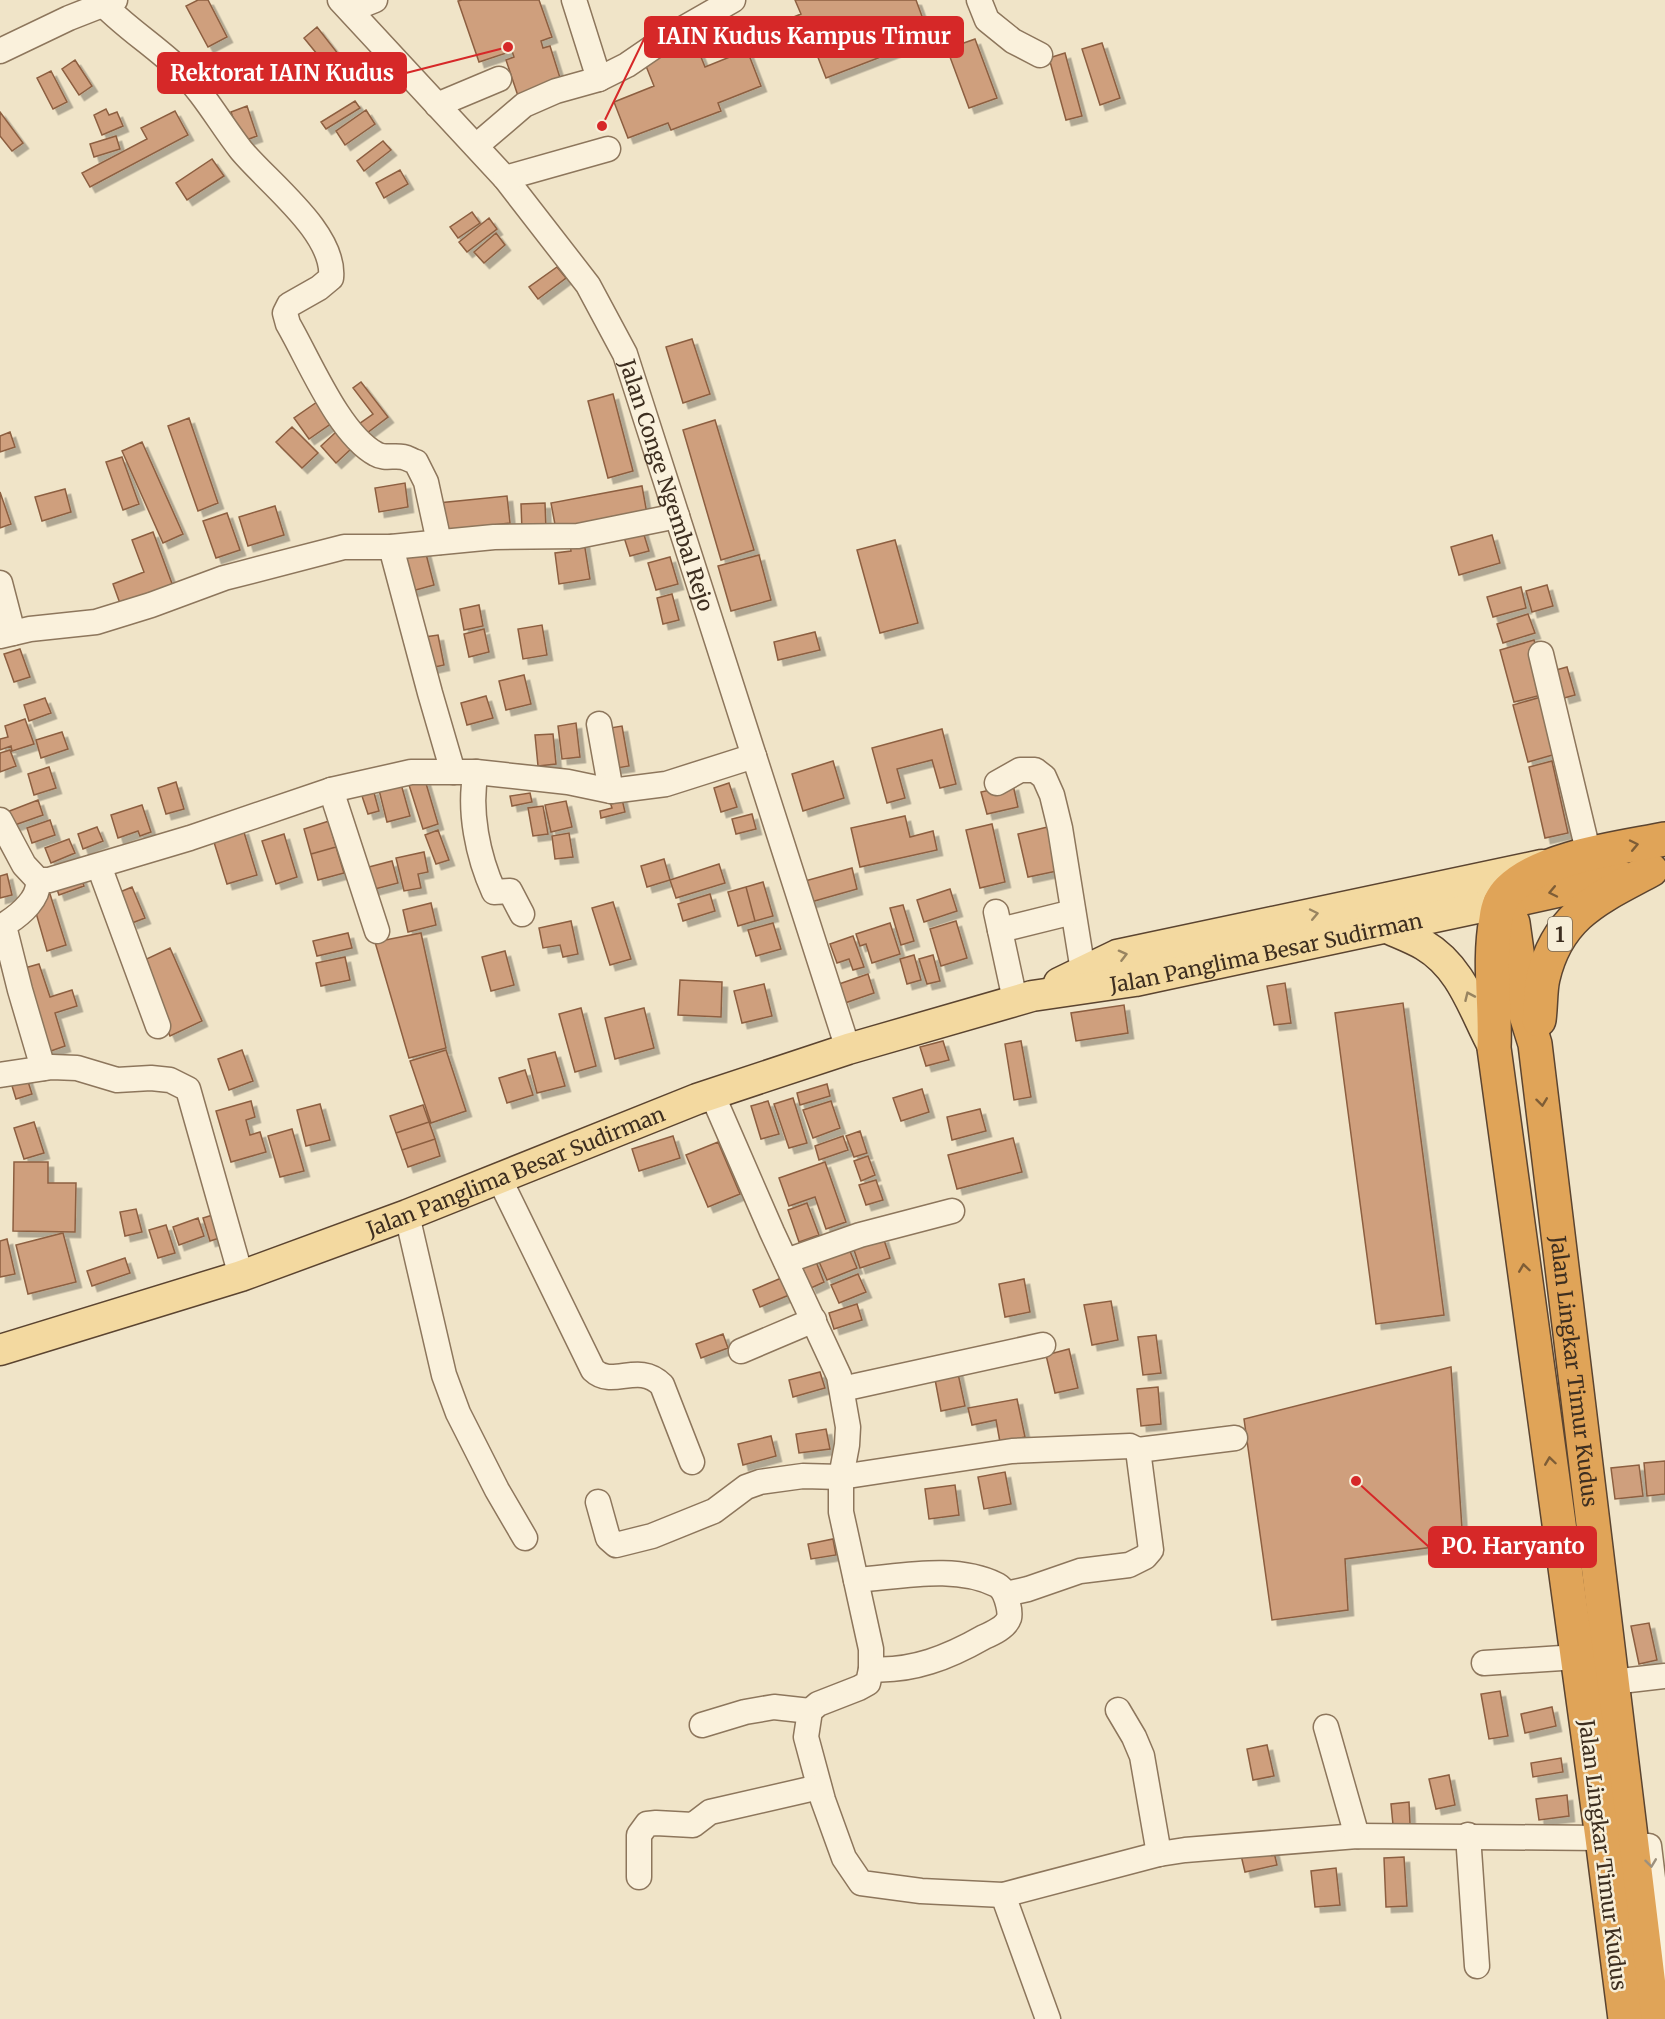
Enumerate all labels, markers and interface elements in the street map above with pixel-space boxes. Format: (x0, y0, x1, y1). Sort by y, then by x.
callout: IAIN Kudus Kampus Timur (645, 17, 963, 57)
text: IAIN Kudus Kampus Timur (657, 22, 951, 50)
callout: Rektorat IAIN Kudus (158, 53, 406, 93)
text: Rektorat IAIN Kudus (170, 59, 394, 87)
street label: Jalan Conge Ngembal Rejo (614, 355, 720, 614)
one-way arrow (1629, 840, 1639, 853)
one-way arrow (1549, 884, 1559, 897)
street label: Jalan Panglima Besar Sudirman (1107, 906, 1425, 998)
one-way arrow (1309, 908, 1319, 921)
road number: 1 (1548, 917, 1572, 951)
one-way arrow (1118, 949, 1128, 962)
one-way arrow (1464, 991, 1476, 1002)
one-way arrow (1536, 1097, 1548, 1107)
street label: Jalan Panglima Besar Sudirman (362, 1100, 669, 1243)
street label: Jalan Lingkar Timur Kudus (1545, 1233, 1604, 1508)
one-way arrow (1518, 1264, 1531, 1273)
one-way arrow (1545, 1457, 1557, 1466)
callout: PO. Haryanto (1429, 1527, 1596, 1567)
text: PO. Haryanto (1441, 1532, 1585, 1560)
street label: Jalan Lingkar Timur Kudus (1573, 1717, 1633, 1992)
one-way arrow (1644, 1859, 1656, 1868)

